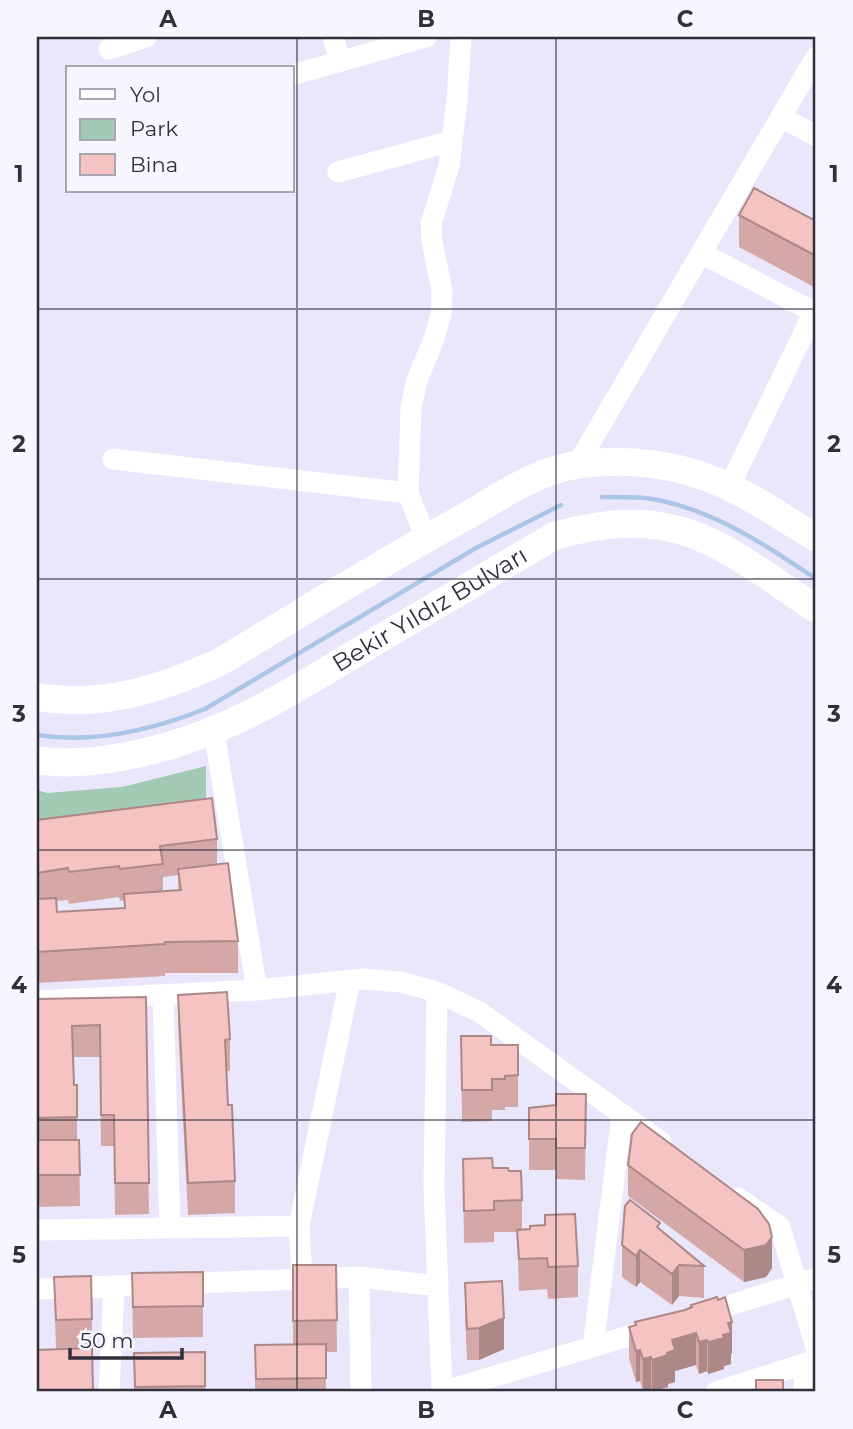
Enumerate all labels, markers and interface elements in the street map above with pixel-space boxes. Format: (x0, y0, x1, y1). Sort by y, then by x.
text: A (158, 5, 177, 33)
text: B (417, 5, 435, 33)
text: C (677, 5, 694, 33)
legend (66, 66, 294, 192)
text: Yol (130, 82, 161, 107)
text: Park (130, 116, 178, 141)
text: Bina (130, 152, 178, 177)
text: 1 (14, 160, 24, 188)
text: 1 (829, 160, 839, 188)
text: 2 (12, 430, 26, 458)
text: 2 (827, 430, 841, 458)
street label: Bekir Yıldız Bulvarı (327, 540, 532, 678)
text: 3 (11, 700, 26, 728)
text: 3 (826, 700, 841, 728)
text: 4 (11, 971, 27, 999)
text: 4 (826, 971, 842, 999)
text: 5 (12, 1241, 26, 1269)
text: 5 (827, 1241, 841, 1269)
scale bar (70, 1317, 182, 1361)
text: 50 m (80, 1328, 134, 1353)
text: A (158, 1396, 177, 1424)
text: B (417, 1396, 435, 1424)
text: C (677, 1396, 694, 1424)

